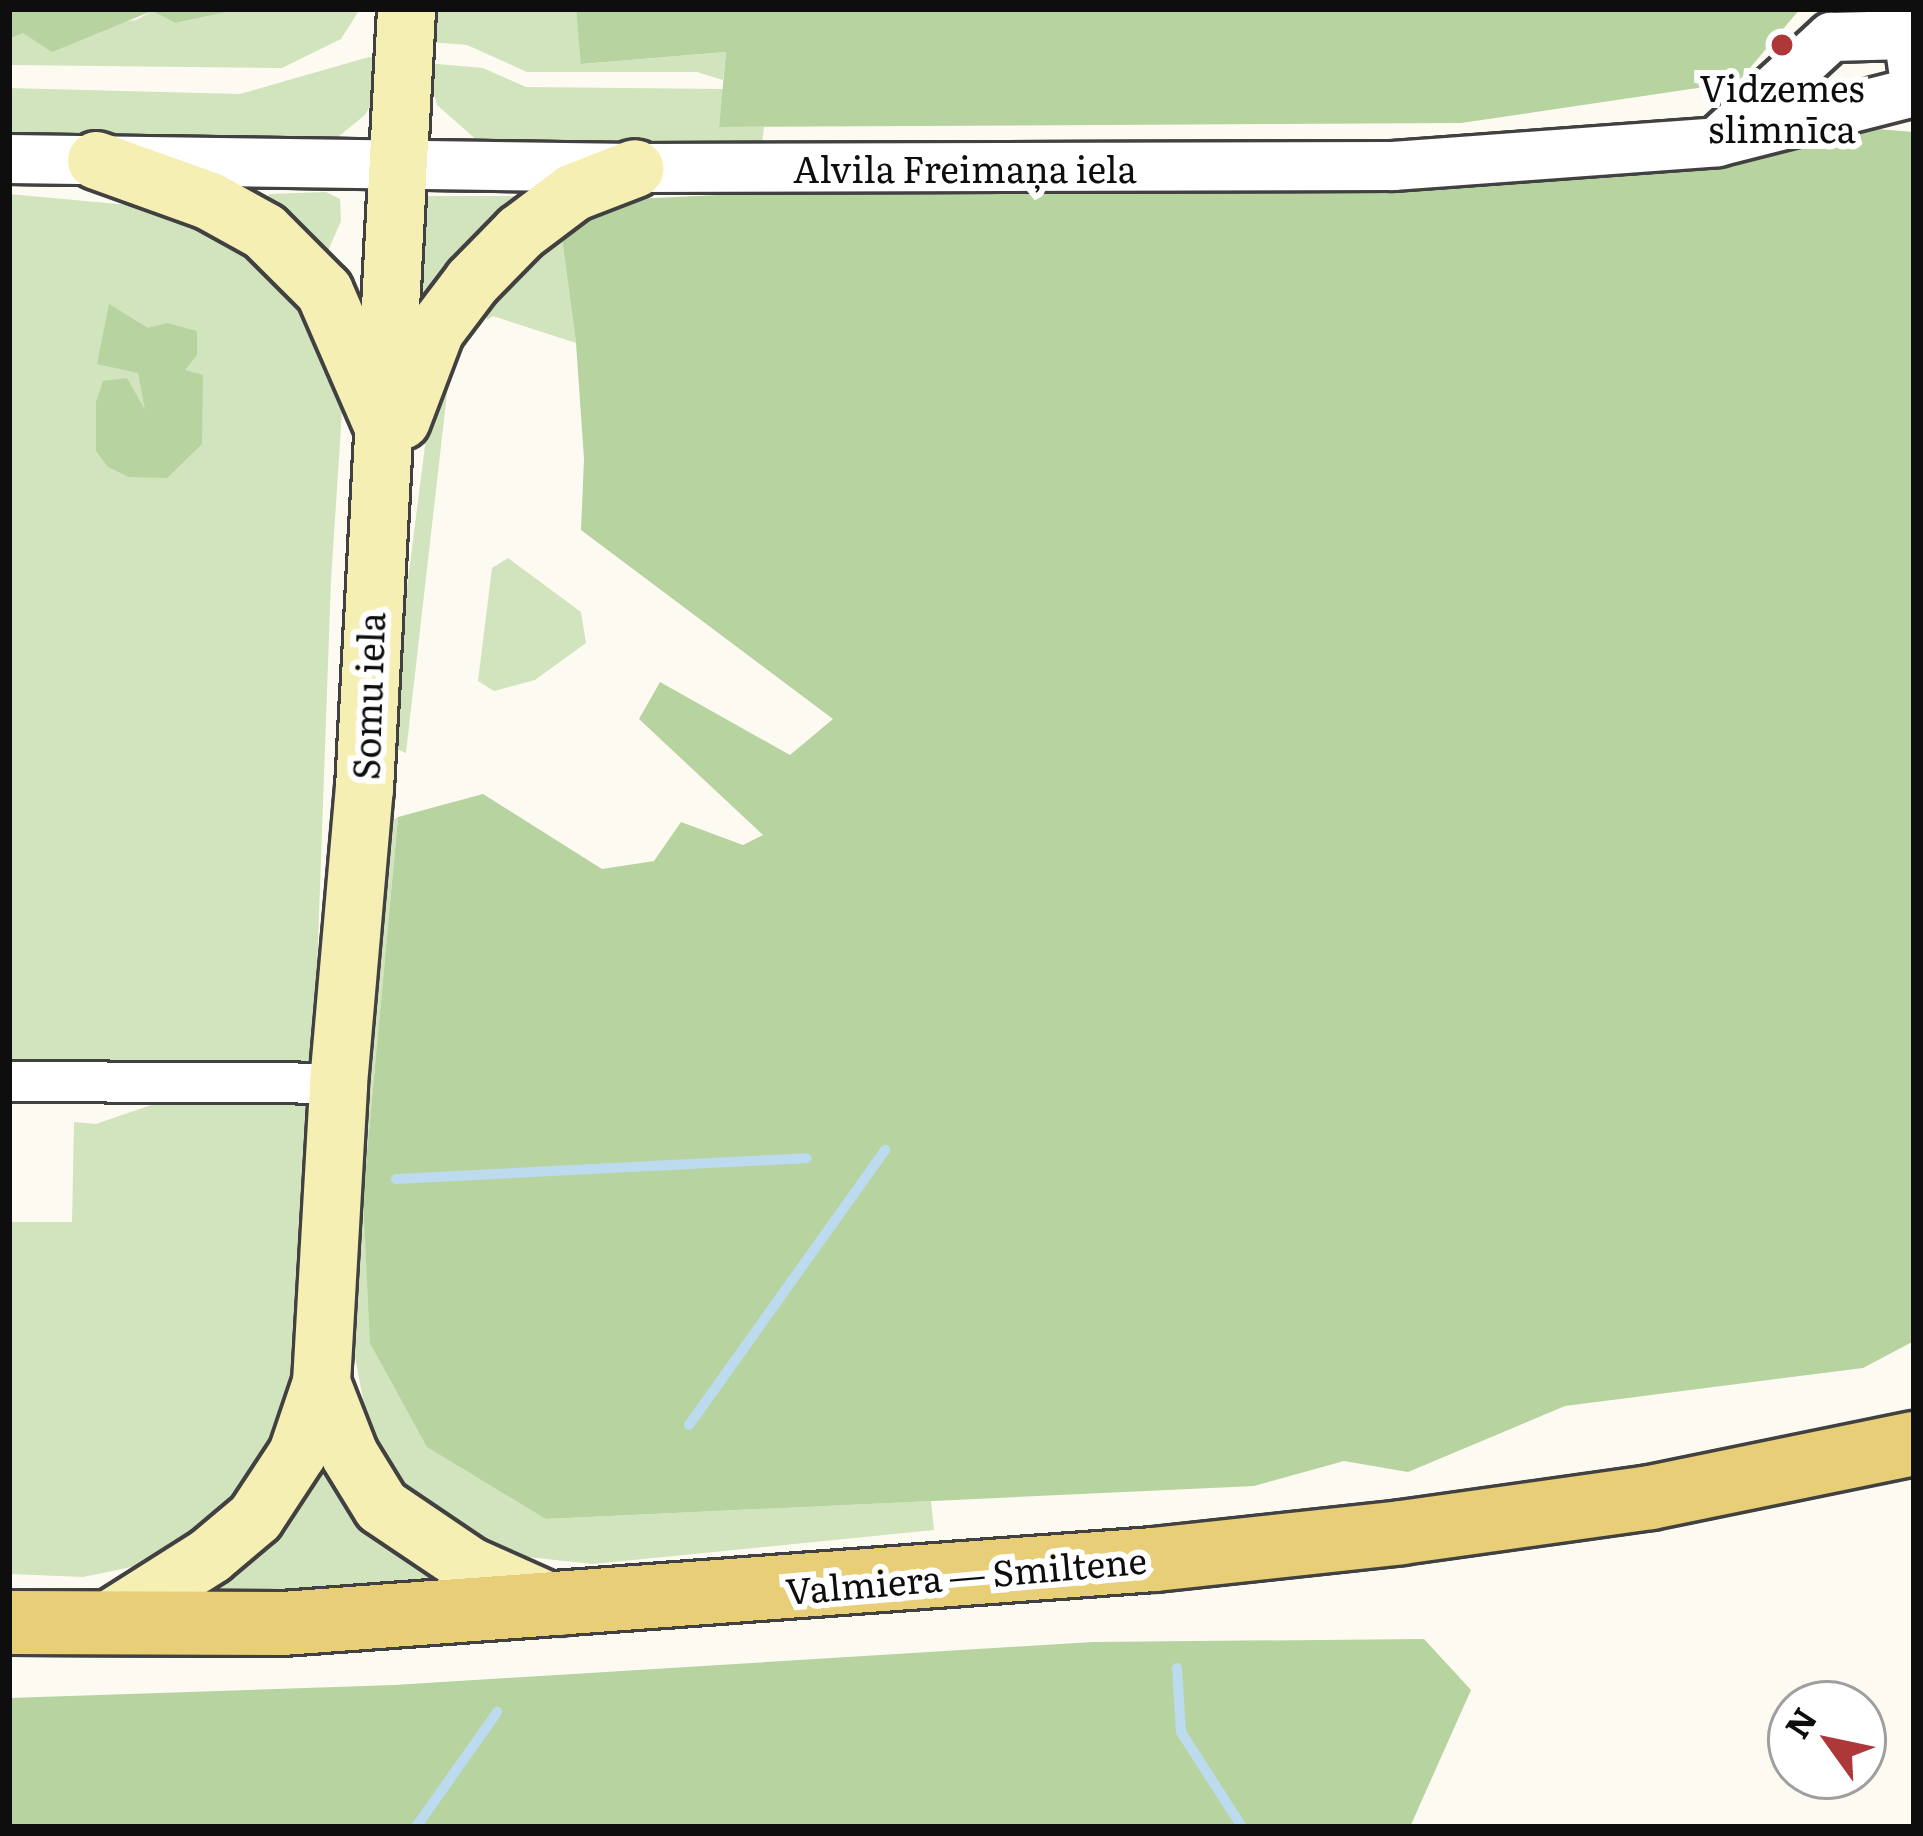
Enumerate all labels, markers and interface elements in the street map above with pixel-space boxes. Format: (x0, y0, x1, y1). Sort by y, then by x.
marker: Vidzemes slimnīca (1769, 32, 1795, 58)
place label: Vidzemes slimnīca (1699, 64, 1865, 149)
street label: Alvila Freimaņa iela (793, 146, 1137, 190)
street label: Somu iela (342, 611, 392, 781)
street label: Valmiera — Smiltene (784, 1537, 1148, 1611)
north arrow (1767, 1680, 1887, 1800)
text: N (1771, 1697, 1827, 1747)

